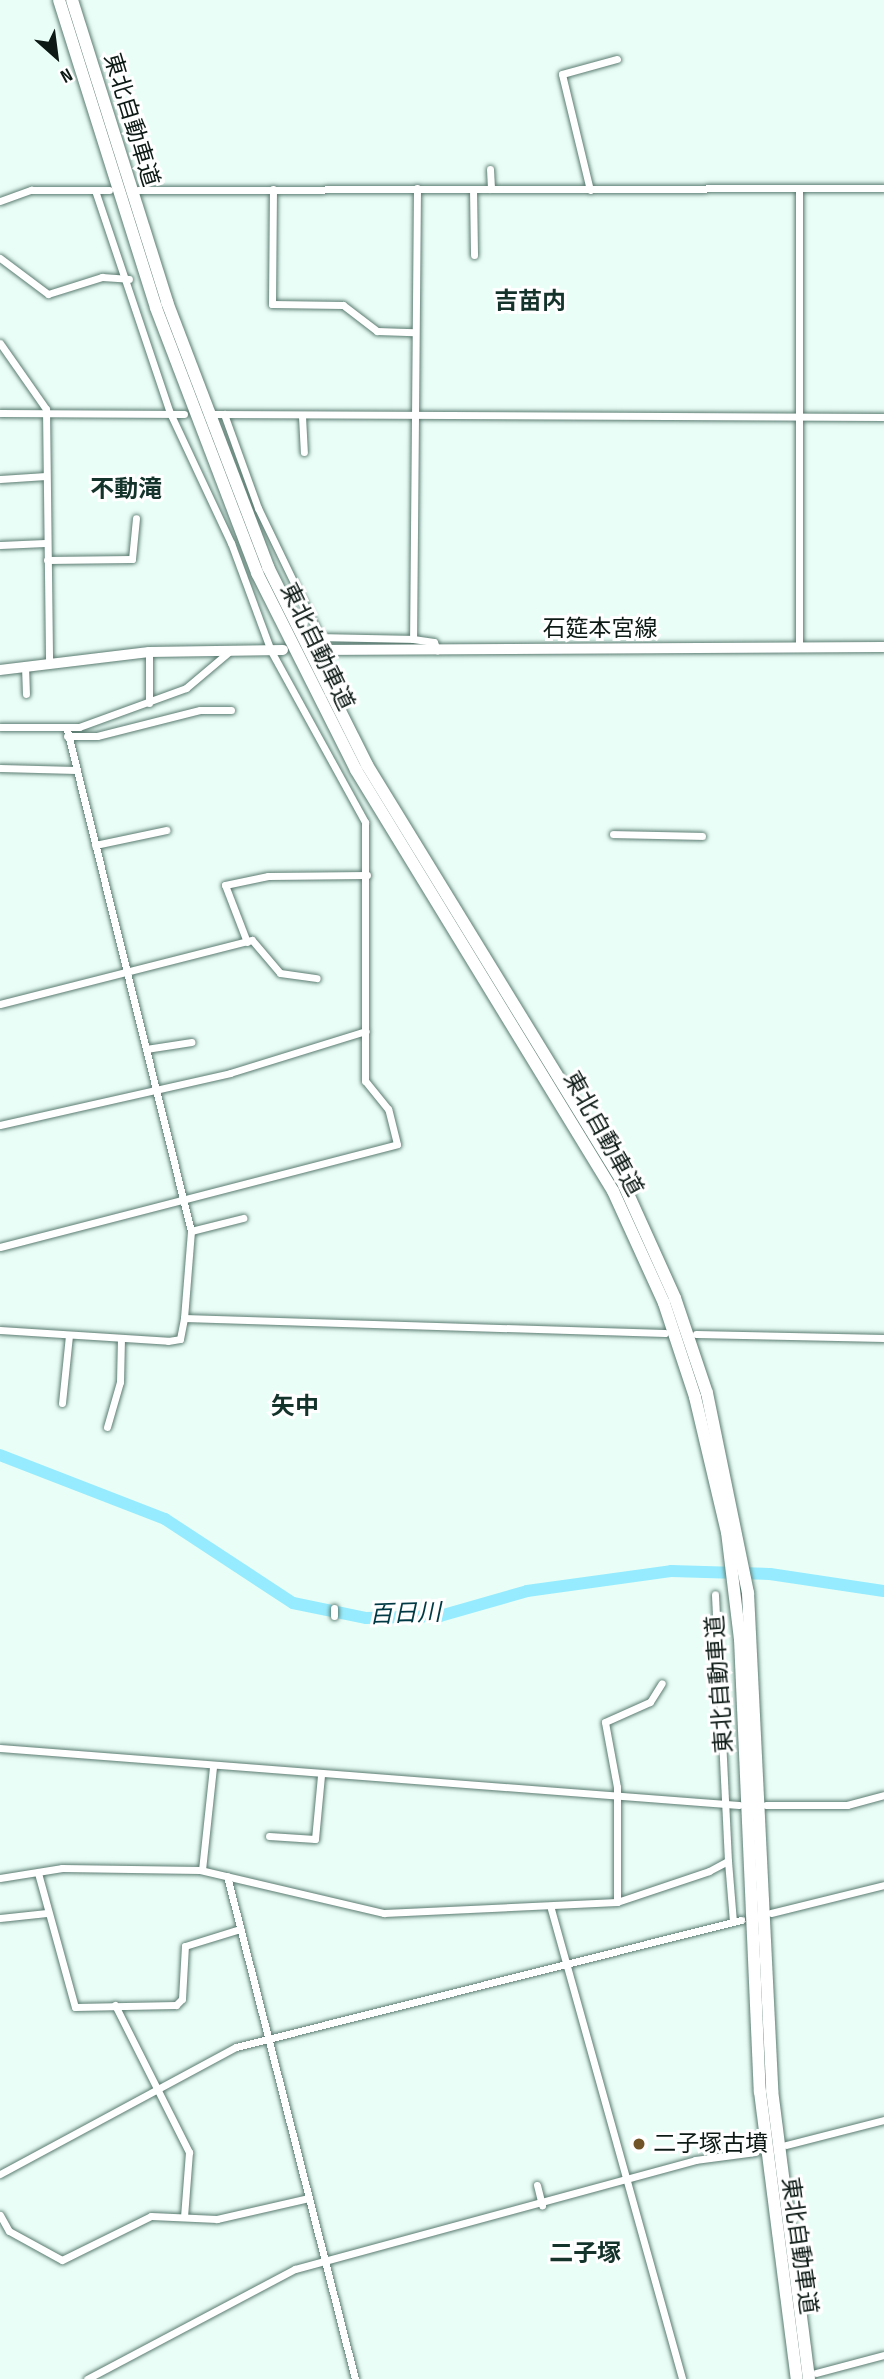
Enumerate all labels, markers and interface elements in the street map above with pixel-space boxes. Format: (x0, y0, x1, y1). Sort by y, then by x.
north arrow (21, 21, 91, 91)
street label: 東北自動車道 (98, 50, 164, 190)
text: N (56, 62, 76, 88)
district label: 吉苗内 (494, 288, 566, 316)
district label: 不動滝 (90, 476, 162, 504)
street label: 東北自動車道 (274, 579, 360, 715)
street label: 石筵本宮線 (543, 615, 657, 643)
street label: 東北自動車道 (557, 1067, 649, 1201)
district label: 矢中 (271, 1393, 319, 1421)
water label: 百日川 (369, 1598, 441, 1630)
street label: 東北自動車道 (701, 1614, 739, 1754)
place label: 二子塚古墳 (653, 2130, 768, 2158)
marker: 二子塚古墳 (631, 2136, 647, 2152)
street label: 東北自動車道 (776, 2176, 822, 2316)
district label: 二子塚 (549, 2240, 621, 2268)

